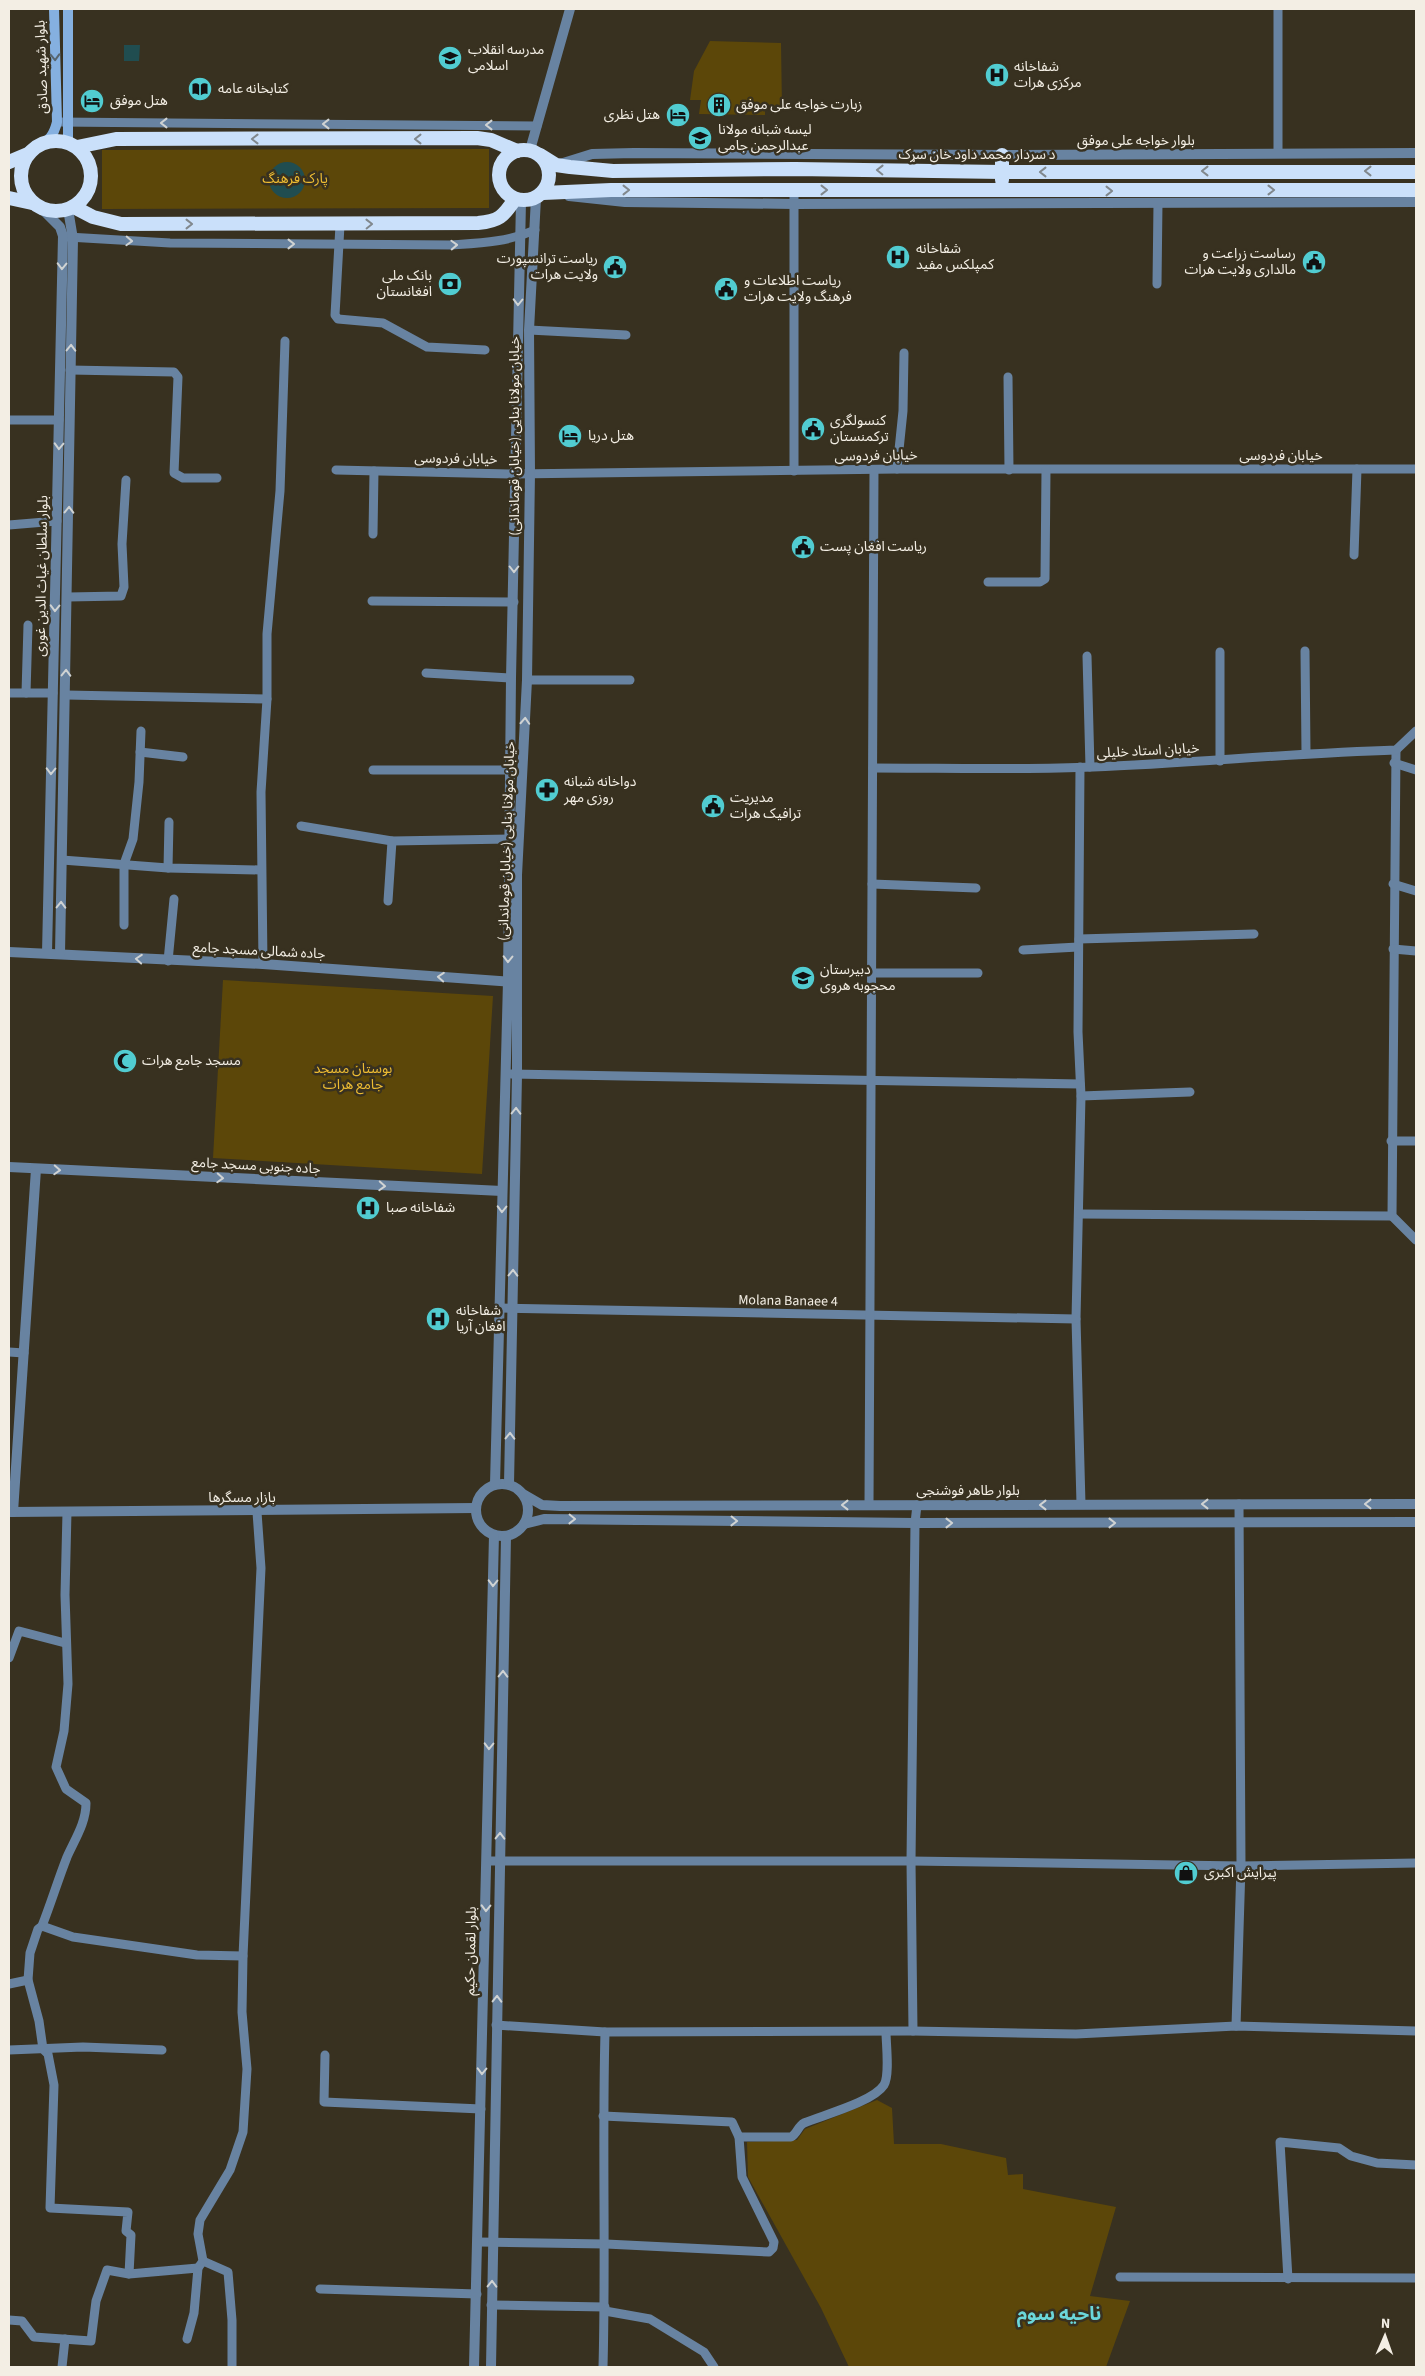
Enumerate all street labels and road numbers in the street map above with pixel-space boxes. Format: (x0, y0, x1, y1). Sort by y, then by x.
street label: بلوار شهید صادق (30, 20, 54, 114)
street label: بلوار خواجه علی موفق (1077, 131, 1195, 151)
street label: د سردار محمد داود خان سړک (899, 145, 1056, 165)
street label: خیابان مولانا بنایی (خیابان قوماندانی) (505, 336, 525, 536)
street label: خیابان فردوسی (834, 445, 918, 467)
street label: خیابان فردوسی (1239, 446, 1323, 466)
street label: خیابان فردوسی (414, 448, 498, 470)
street label: بلوار سلطان غیاث الدین غوری (31, 495, 53, 657)
street label: خیابان استاد خلیلی (1096, 738, 1200, 764)
street label: خیابان مولانا بنایی (خیابان قوماندانی) (494, 741, 520, 941)
street label: جاده شمالی مسجد جامع (192, 938, 326, 964)
street label: جاده جنوبی مسجد جامع (191, 1153, 321, 1179)
street label: Molana Banaee 4 (738, 1290, 838, 1312)
street label: بلوار طاهر فوشنجی (916, 1481, 1020, 1501)
street label: بازار مسگرها (208, 1488, 276, 1508)
street label: بلوار لقمان حکیم (460, 1906, 482, 1996)

